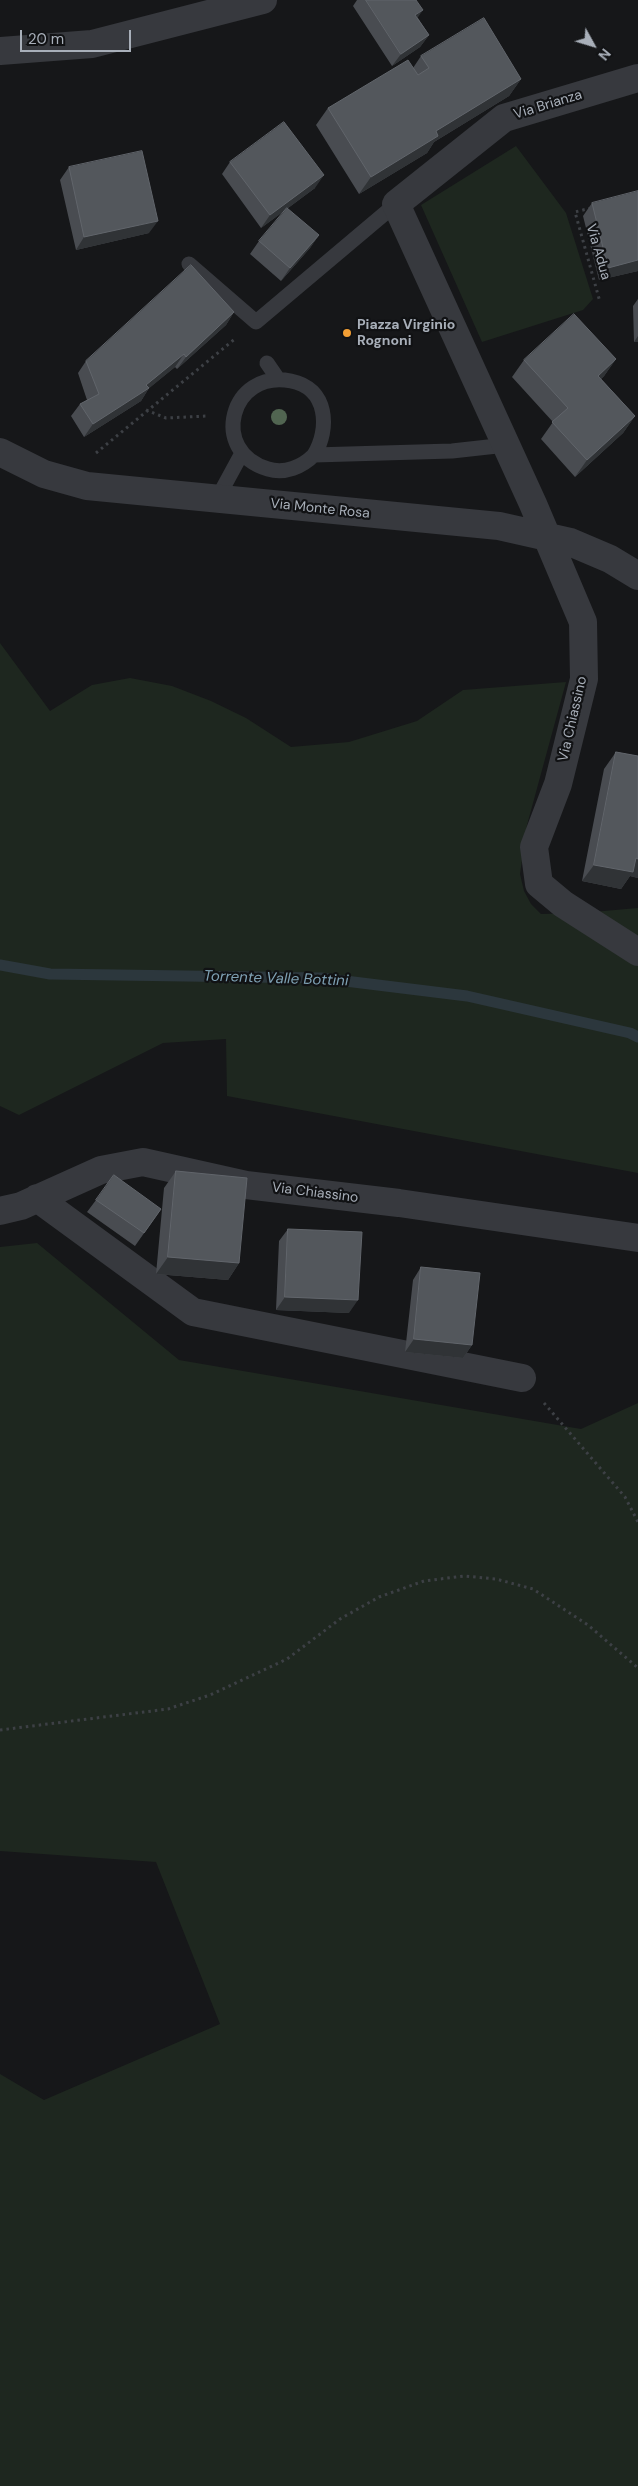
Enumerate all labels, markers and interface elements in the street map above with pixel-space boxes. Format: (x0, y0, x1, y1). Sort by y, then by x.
scale bar (22, 20, 134, 52)
north arrow (568, 20, 618, 70)
text: 20 m (28, 29, 64, 49)
text: N (594, 45, 615, 64)
street label: Via Brianza (512, 87, 584, 123)
street label: Via Adua (582, 222, 614, 282)
place label: Piazza Virginio Rognoni (357, 317, 455, 350)
marker: Piazza Virginio Rognoni (341, 327, 353, 339)
street label: Via Monte Rosa (269, 495, 371, 523)
street label: Via Chiassino (555, 675, 591, 763)
water label: Torrente Valle Bottini (203, 967, 349, 991)
street label: Via Chiassino (271, 1179, 359, 1207)

